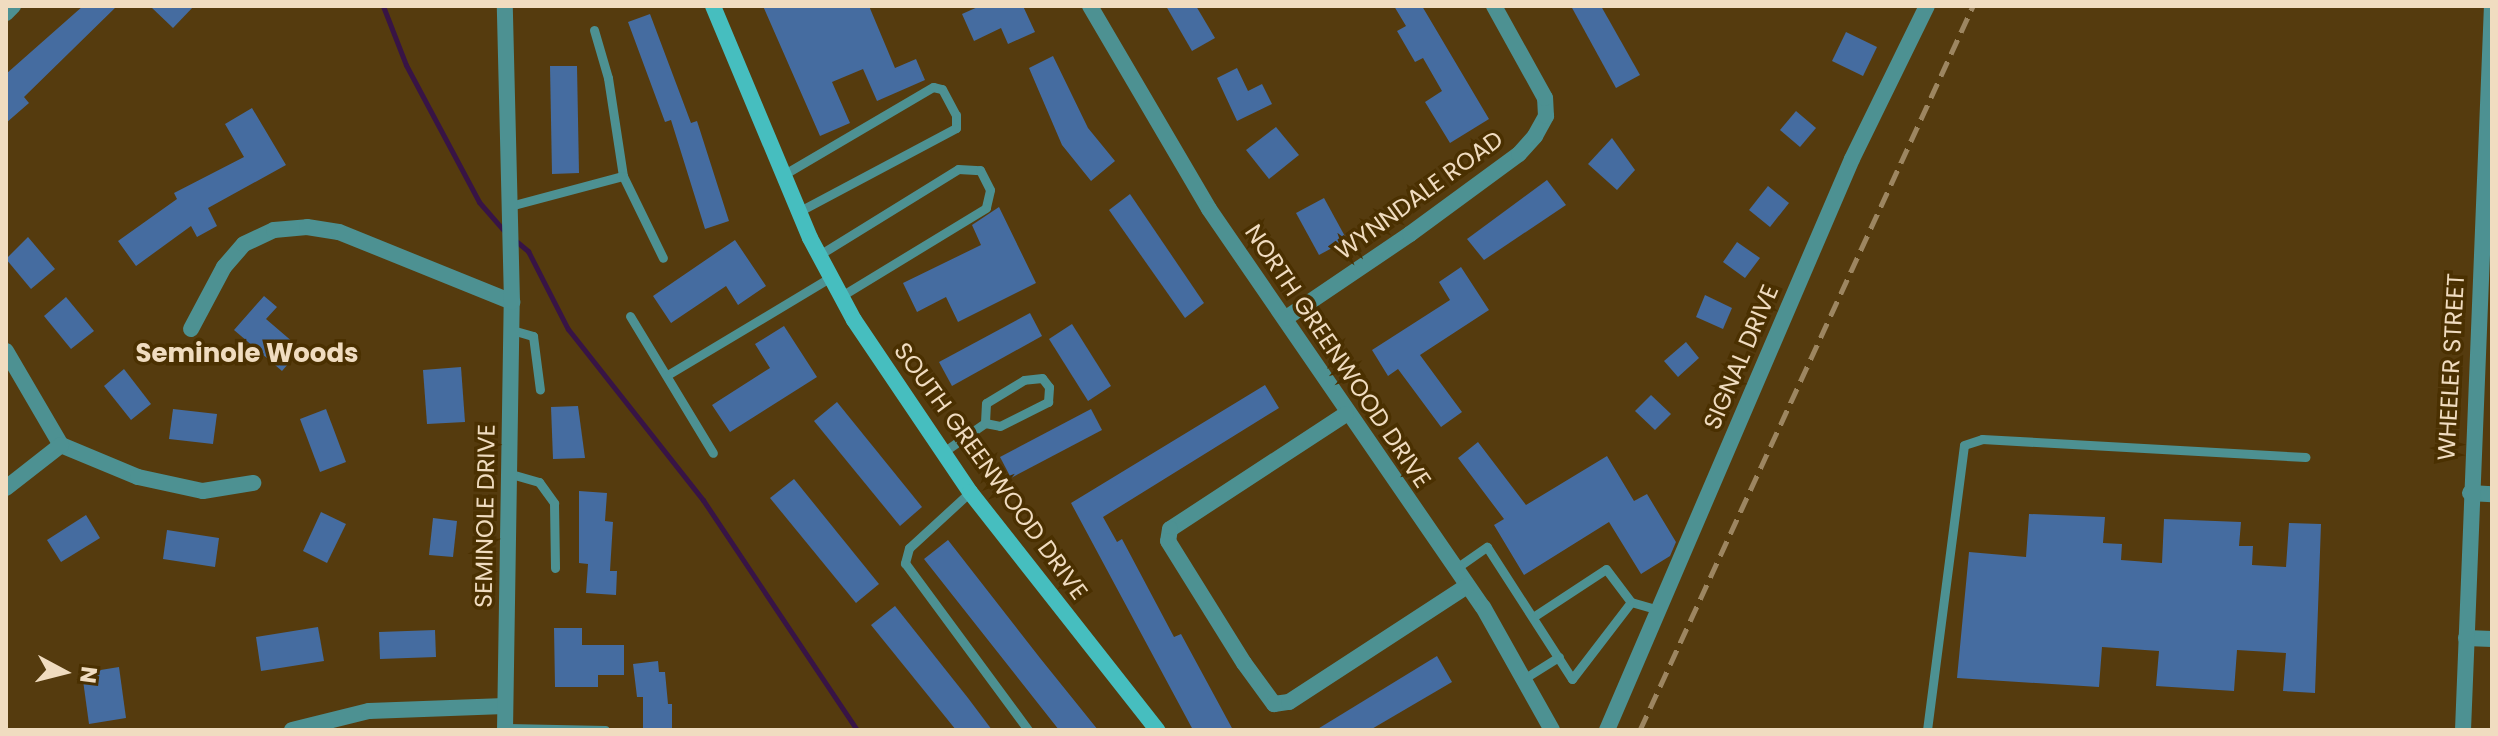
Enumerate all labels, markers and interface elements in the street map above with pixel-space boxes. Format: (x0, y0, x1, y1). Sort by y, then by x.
street label: WYNNDALE ROAD (1330, 125, 1508, 265)
street label: NORTH GREENWOOD DRIVE (1239, 219, 1437, 493)
street label: WHEELER STREET (2432, 273, 2470, 461)
street label: SIGNAL DRIVE (1698, 280, 1784, 434)
street label: SOUTH GREENWOOD DRIVE (888, 337, 1094, 605)
district label: Seminole Woods (135, 338, 359, 370)
street label: SEMINOLE DRIVE (469, 424, 501, 608)
north arrow (24, 632, 104, 712)
text: N (72, 665, 105, 685)

